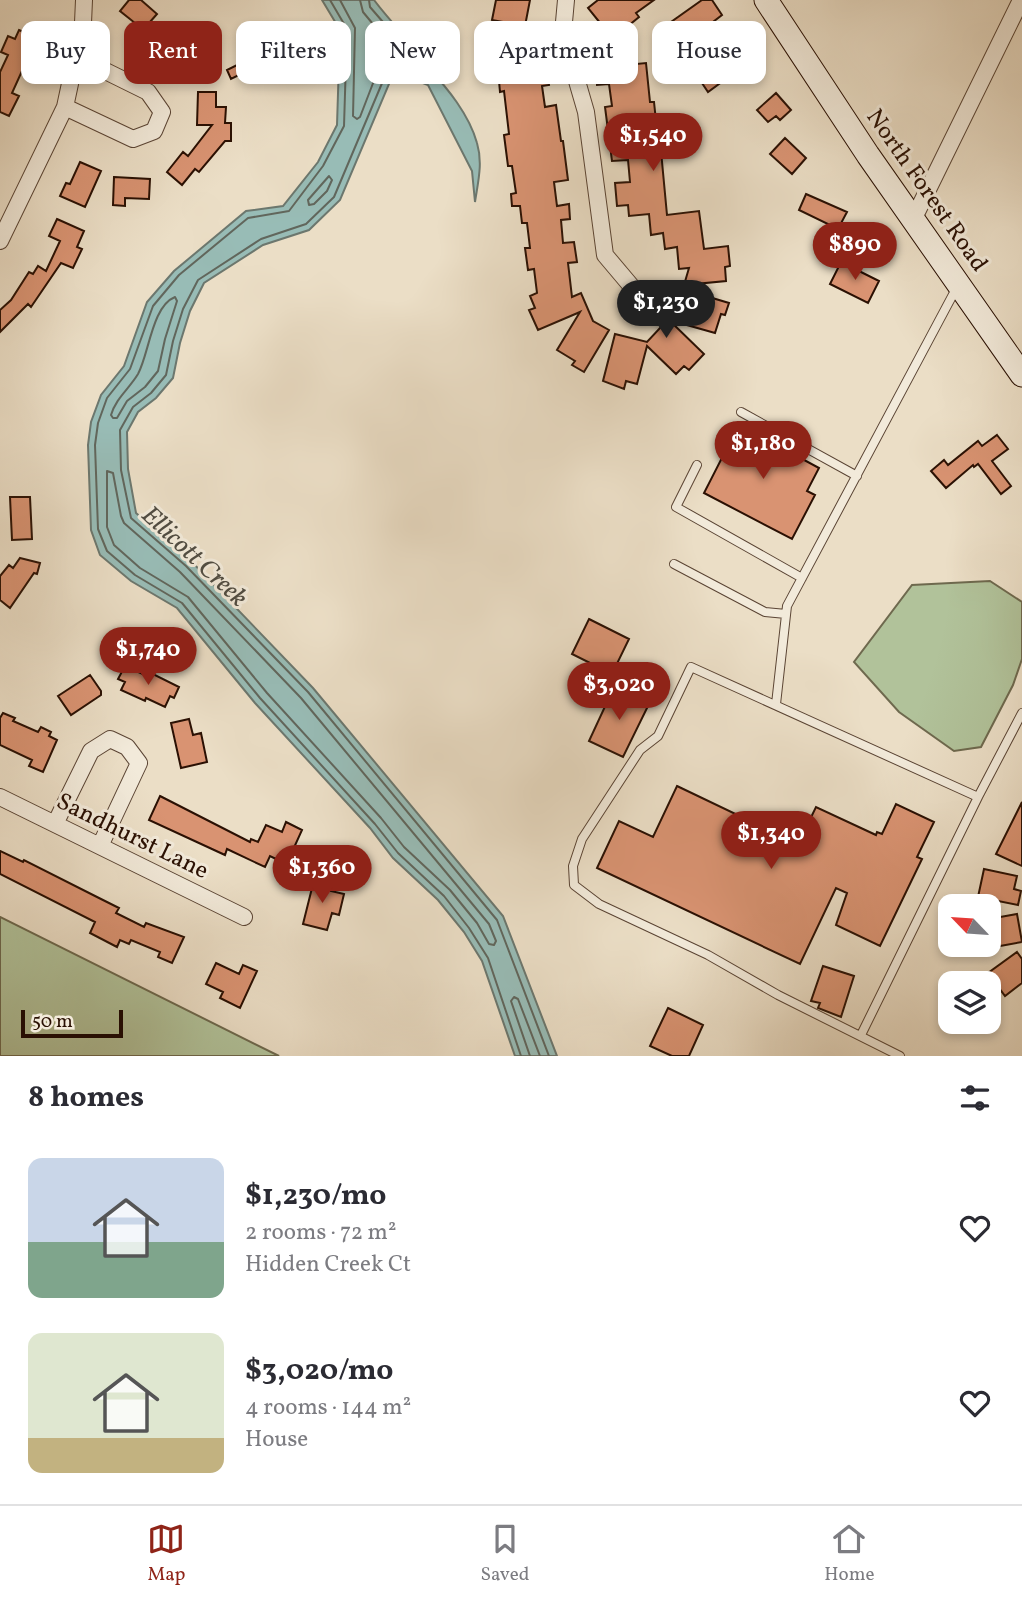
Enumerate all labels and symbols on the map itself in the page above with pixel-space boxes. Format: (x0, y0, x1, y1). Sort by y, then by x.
street label: North Forest Road (857, 102, 995, 280)
pin: $1,540 (596, 114, 710, 173)
pin: $890 (814, 222, 896, 282)
pin: $1,230 (609, 280, 723, 340)
pin: $1,180 (706, 421, 820, 481)
water label: Ellicott Creek (133, 498, 255, 616)
pin: $1,740 (91, 628, 205, 687)
pin: $3,020 (562, 662, 676, 722)
street label: Sandhurst Lane (50, 785, 214, 889)
pin: $1,340 (714, 812, 828, 871)
pin: $1,360 (265, 846, 379, 905)
north arrow (938, 894, 1001, 957)
scale bar (21, 1007, 122, 1039)

